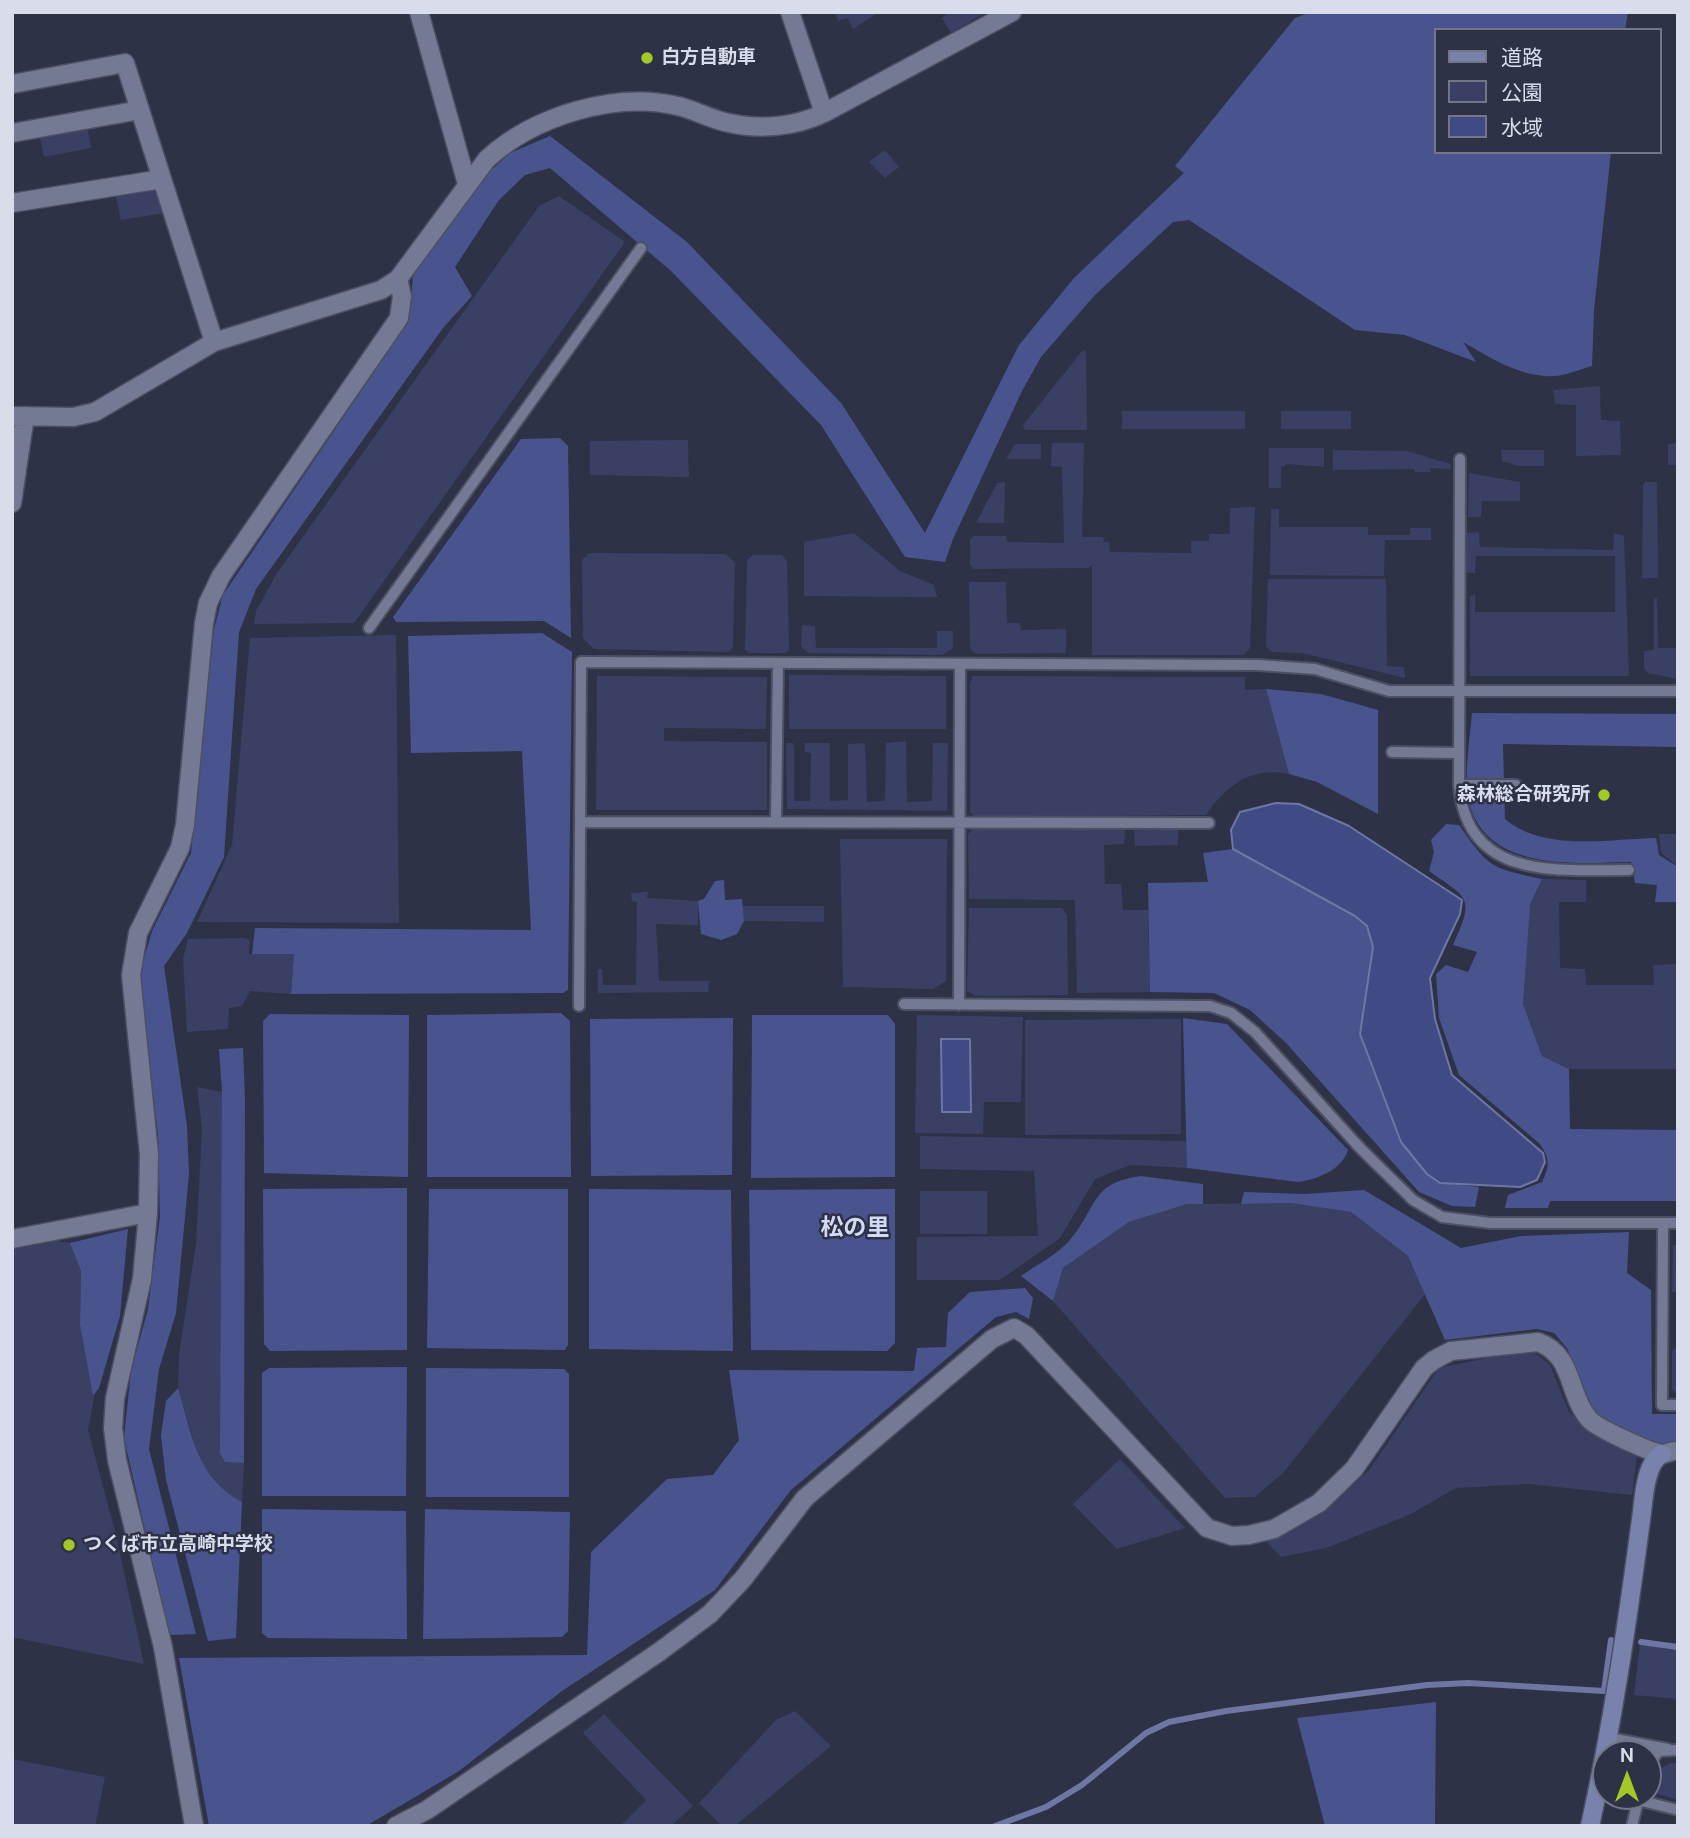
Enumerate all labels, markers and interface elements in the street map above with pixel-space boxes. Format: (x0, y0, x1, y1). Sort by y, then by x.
legend (1434, 28, 1662, 154)
text: 道路 (1501, 44, 1543, 72)
place label: 白方自動車 (661, 47, 756, 69)
marker: 白方自動車 (639, 50, 655, 66)
text: 公園 (1501, 79, 1543, 107)
text: 水域 (1501, 114, 1543, 142)
place label: 森林総合研究所 (1457, 784, 1590, 806)
marker: 森林総合研究所 (1596, 787, 1612, 803)
district label: 松の里 (821, 1215, 889, 1243)
place label: つくば市立高崎中学校 (83, 1534, 273, 1556)
marker: つくば市立高崎中学校 (61, 1537, 77, 1553)
north arrow (1592, 1740, 1662, 1810)
text: N (1620, 1743, 1634, 1768)

